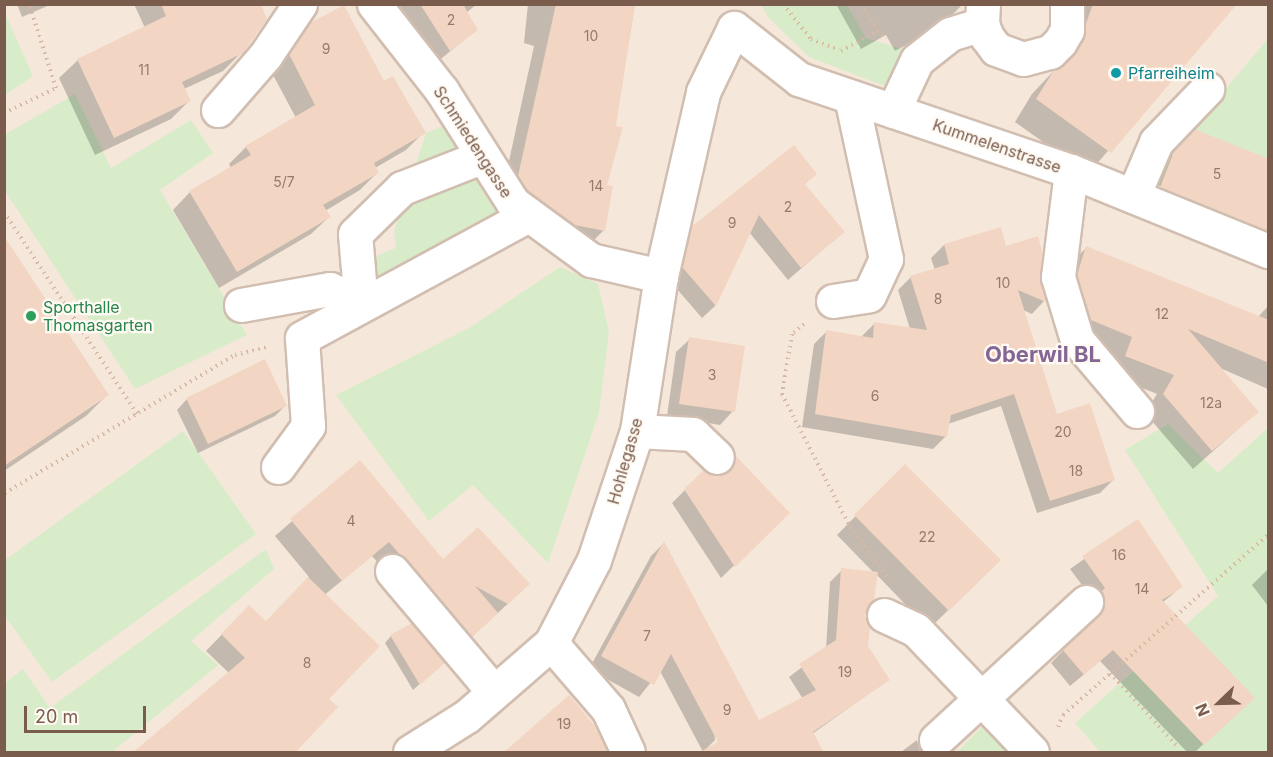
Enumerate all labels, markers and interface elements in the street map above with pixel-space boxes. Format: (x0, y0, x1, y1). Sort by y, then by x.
house number: 2 (447, 12, 455, 28)
house number: 10 (584, 28, 598, 44)
house number: 9 (322, 41, 330, 57)
house number: 11 (138, 62, 150, 78)
place label: Pfarreiheim (1128, 63, 1215, 83)
marker: Pfarreiheim (1109, 66, 1123, 80)
street label: Schmiedengasse (430, 82, 516, 202)
street label: Kummelenstrasse (930, 115, 1064, 177)
house number: 5 (1213, 166, 1221, 182)
house number: 5/7 (273, 174, 295, 190)
house number: 14 (589, 178, 603, 194)
house number: 2 (784, 199, 792, 215)
house number: 9 (728, 215, 736, 231)
house number: 10 (996, 275, 1010, 291)
house number: 8 (934, 291, 942, 307)
place label: Sporthalle Thomasgarten (43, 297, 153, 335)
house number: 12 (1155, 306, 1169, 322)
marker: Sporthalle Thomasgarten (24, 309, 38, 323)
district label: Oberwil BL (985, 342, 1101, 368)
house number: 3 (708, 367, 716, 383)
house number: 6 (871, 388, 879, 404)
house number: 12a (1200, 395, 1222, 411)
street label: Hohlegasse (603, 415, 647, 507)
house number: 20 (1054, 424, 1072, 440)
house number: 18 (1069, 463, 1083, 479)
house number: 4 (346, 513, 356, 529)
house number: 22 (918, 529, 936, 545)
house number: 16 (1112, 547, 1126, 563)
house number: 14 (1135, 581, 1149, 597)
house number: 7 (643, 628, 651, 644)
house number: 8 (303, 655, 311, 671)
house number: 19 (838, 664, 852, 680)
north arrow (1189, 673, 1249, 733)
scale bar (27, 694, 148, 732)
text: N (1191, 701, 1214, 720)
house number: 9 (723, 702, 731, 718)
text: 20 m (35, 706, 78, 727)
house number: 19 (557, 716, 571, 732)

